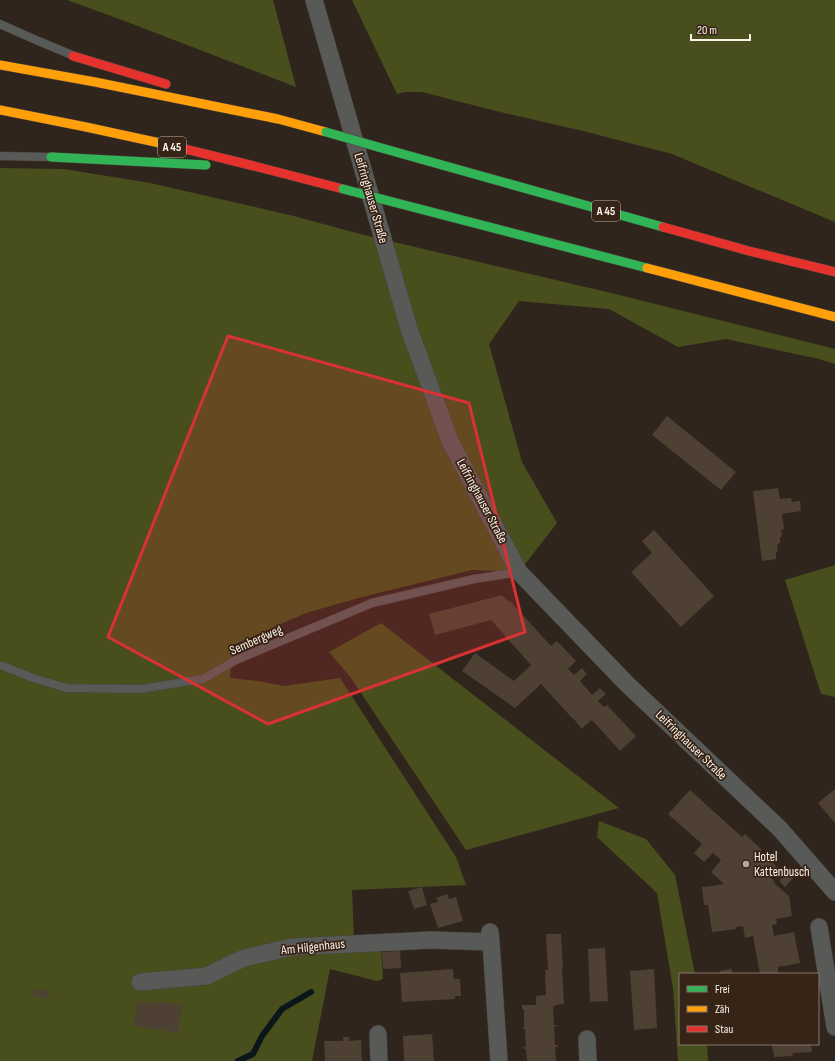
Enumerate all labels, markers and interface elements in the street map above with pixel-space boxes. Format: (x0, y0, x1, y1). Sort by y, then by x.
scale bar (691, 16, 750, 42)
text: 20 m (697, 23, 717, 38)
road number: A 45 (158, 137, 186, 157)
street label: Leifringhauser Straße (350, 151, 392, 245)
road number: A 45 (592, 201, 620, 221)
street label: Leifringhauser Straße (453, 456, 511, 546)
street label: Sembergweg (227, 621, 285, 659)
street label: Leifringhauser Straße (652, 707, 730, 783)
place label: Hotel Kattenbusch (754, 849, 810, 880)
marker: Hotel Kattenbusch (741, 859, 751, 869)
street label: Am Hilgenhaus (279, 936, 346, 958)
legend (679, 973, 819, 1045)
text: Frei (715, 982, 730, 997)
text: Zäh (715, 1002, 730, 1017)
text: Stau (715, 1022, 733, 1037)

